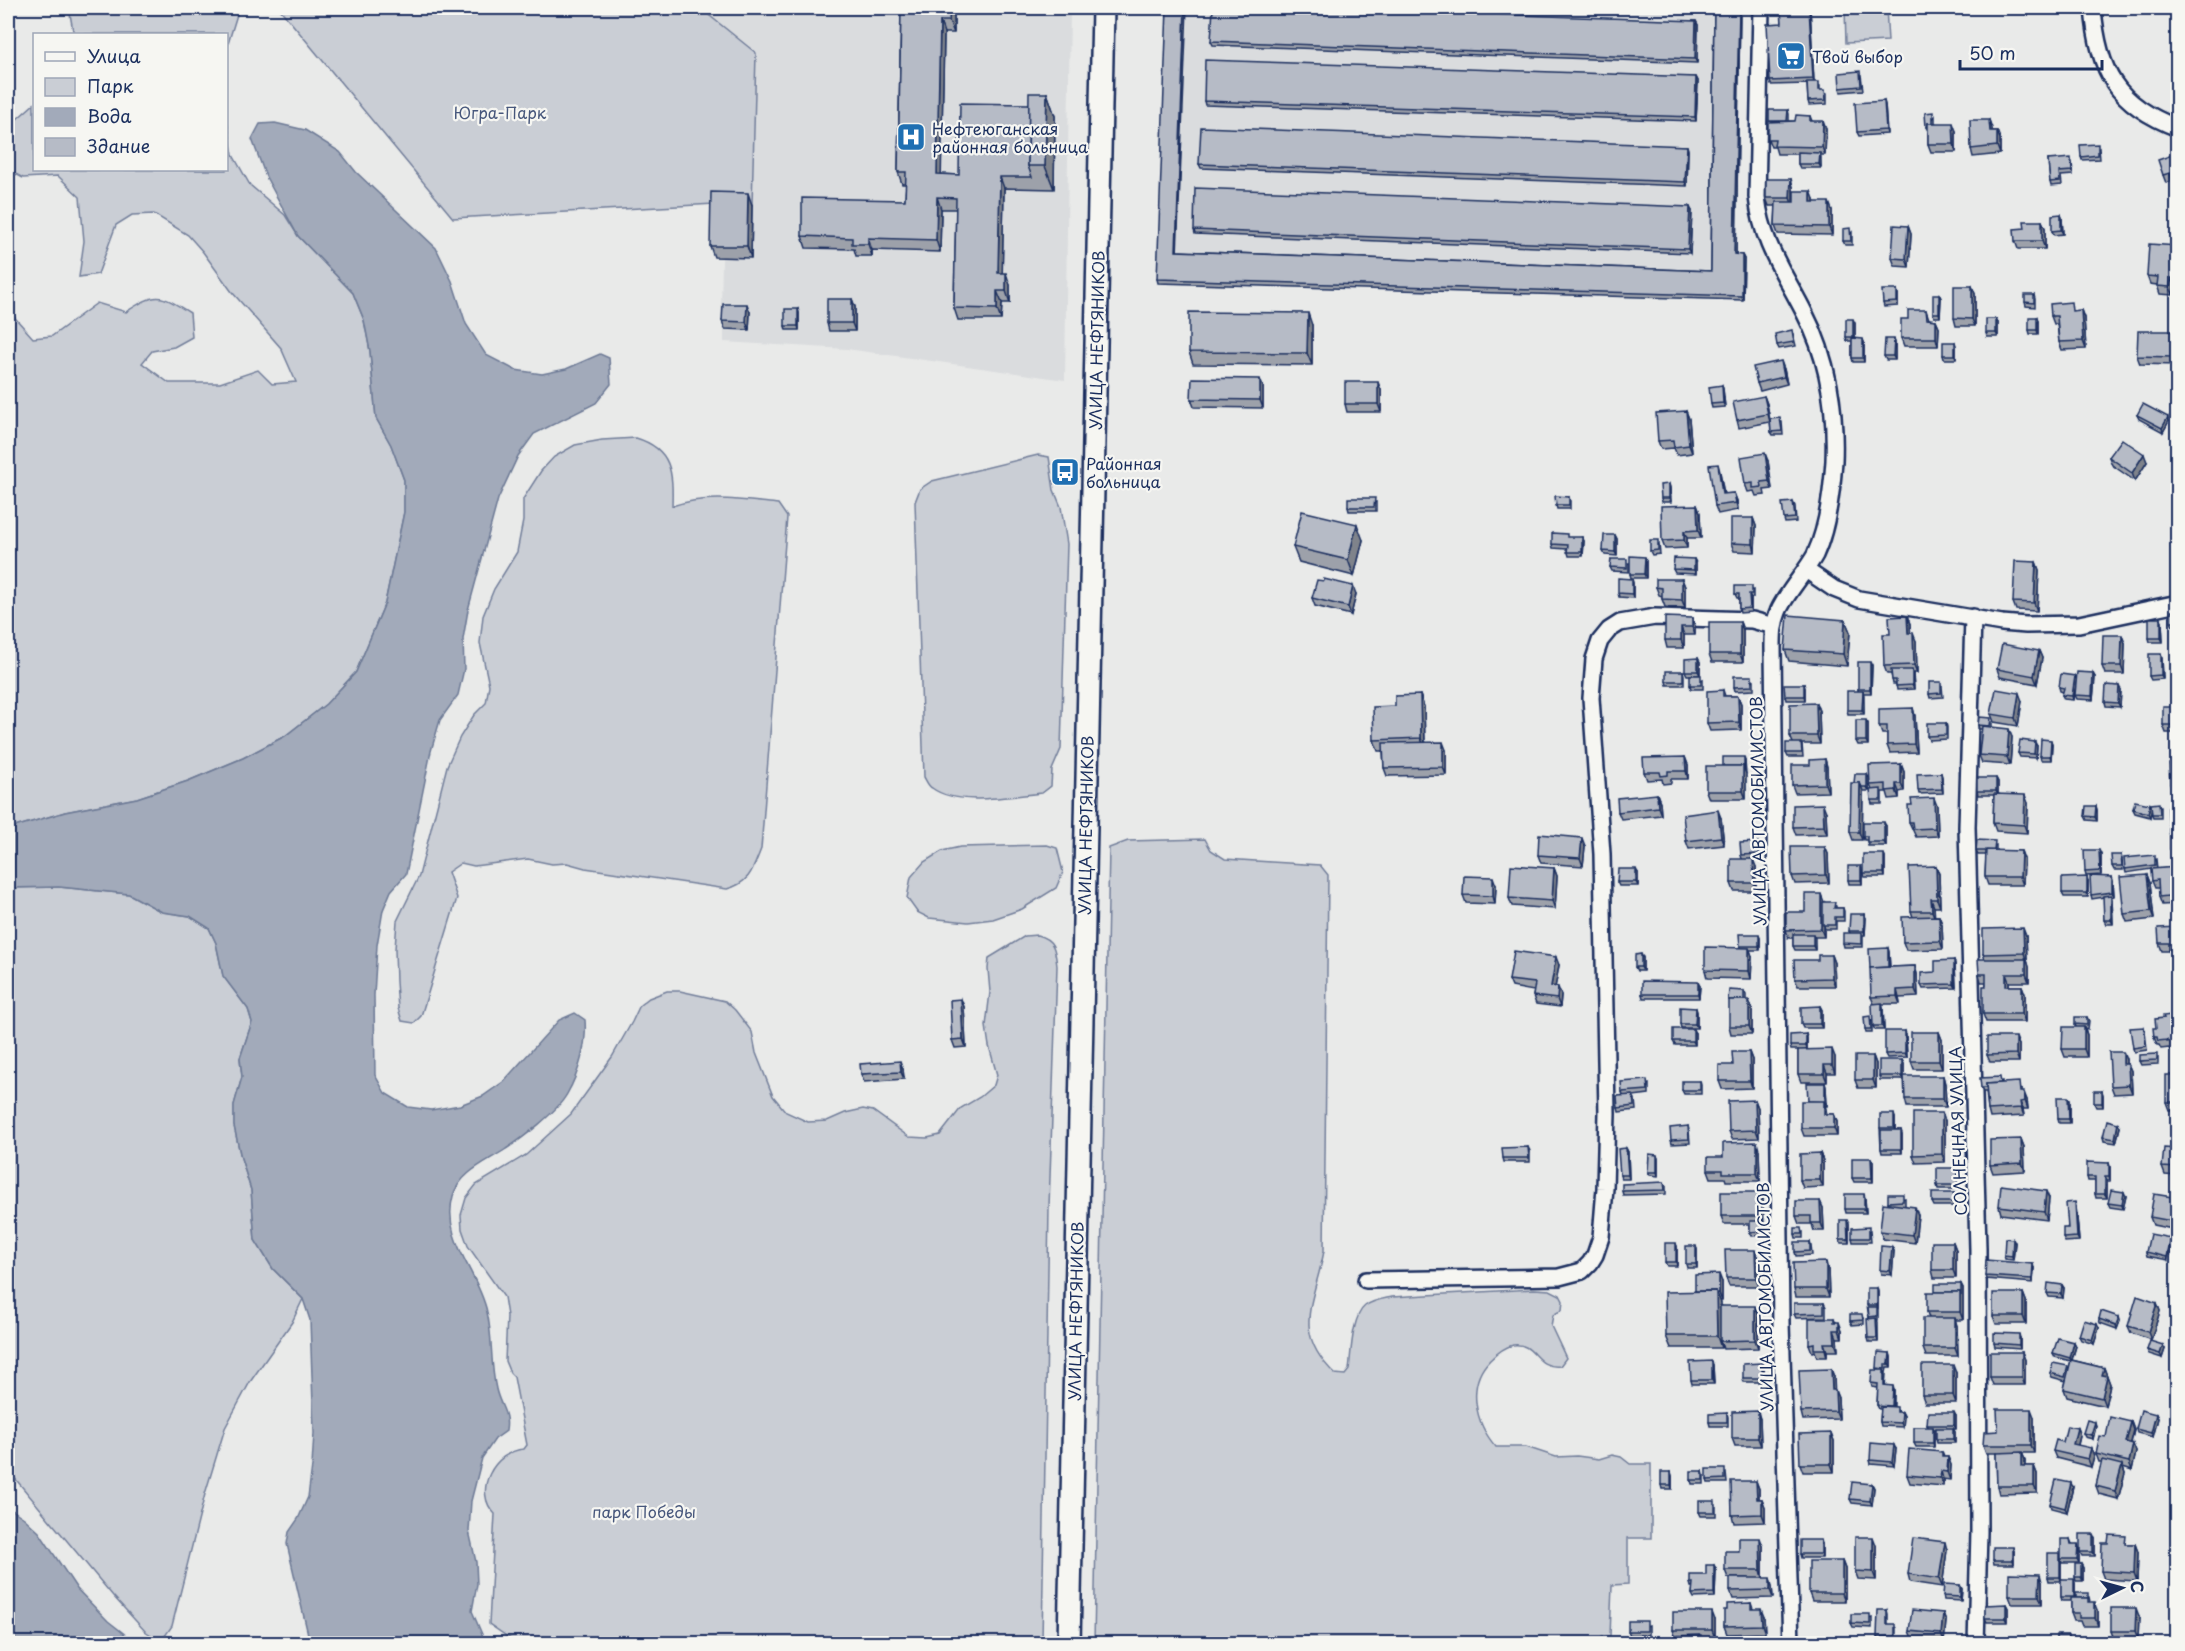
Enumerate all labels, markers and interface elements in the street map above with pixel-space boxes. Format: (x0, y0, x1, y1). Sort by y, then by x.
legend (33, 33, 228, 171)
scale bar (1960, 33, 2102, 71)
text: 50 m (1969, 39, 2016, 66)
supermarket icon: Твой выбор (1775, 40, 1807, 72)
text: Улица (87, 42, 141, 69)
place label: Твой выбор (1812, 44, 1903, 68)
text: Парк (87, 72, 134, 99)
park label: Югра-Парк (454, 100, 547, 124)
text: Вода (87, 102, 132, 129)
place label: Нефтеюганская районная больница (932, 116, 1088, 158)
hospital icon: Нефтеюганская районная больница (895, 121, 927, 153)
text: Здание (87, 132, 150, 159)
street label: УЛИЦА НЕФТЯНИКОВ (1082, 250, 1110, 430)
place label: Районная больница (1086, 451, 1162, 493)
bus stop icon: Районная больница (1049, 456, 1081, 488)
street label: УЛИЦА АВТОМОБИЛИСТОВ (1743, 696, 1771, 926)
street label: УЛИЦА НЕФТЯНИКОВ (1071, 735, 1099, 915)
street label: СОЛНЕЧНАЯ УЛИЦА (1942, 1046, 1972, 1216)
street label: УЛИЦА АВТОМОБИЛИСТОВ (1750, 1182, 1778, 1412)
street label: УЛИЦА НЕФТЯНИКОВ (1061, 1221, 1089, 1401)
park label: парк Победы (592, 1499, 696, 1523)
north arrow (2092, 1558, 2152, 1618)
text: С (2125, 1580, 2150, 1594)

